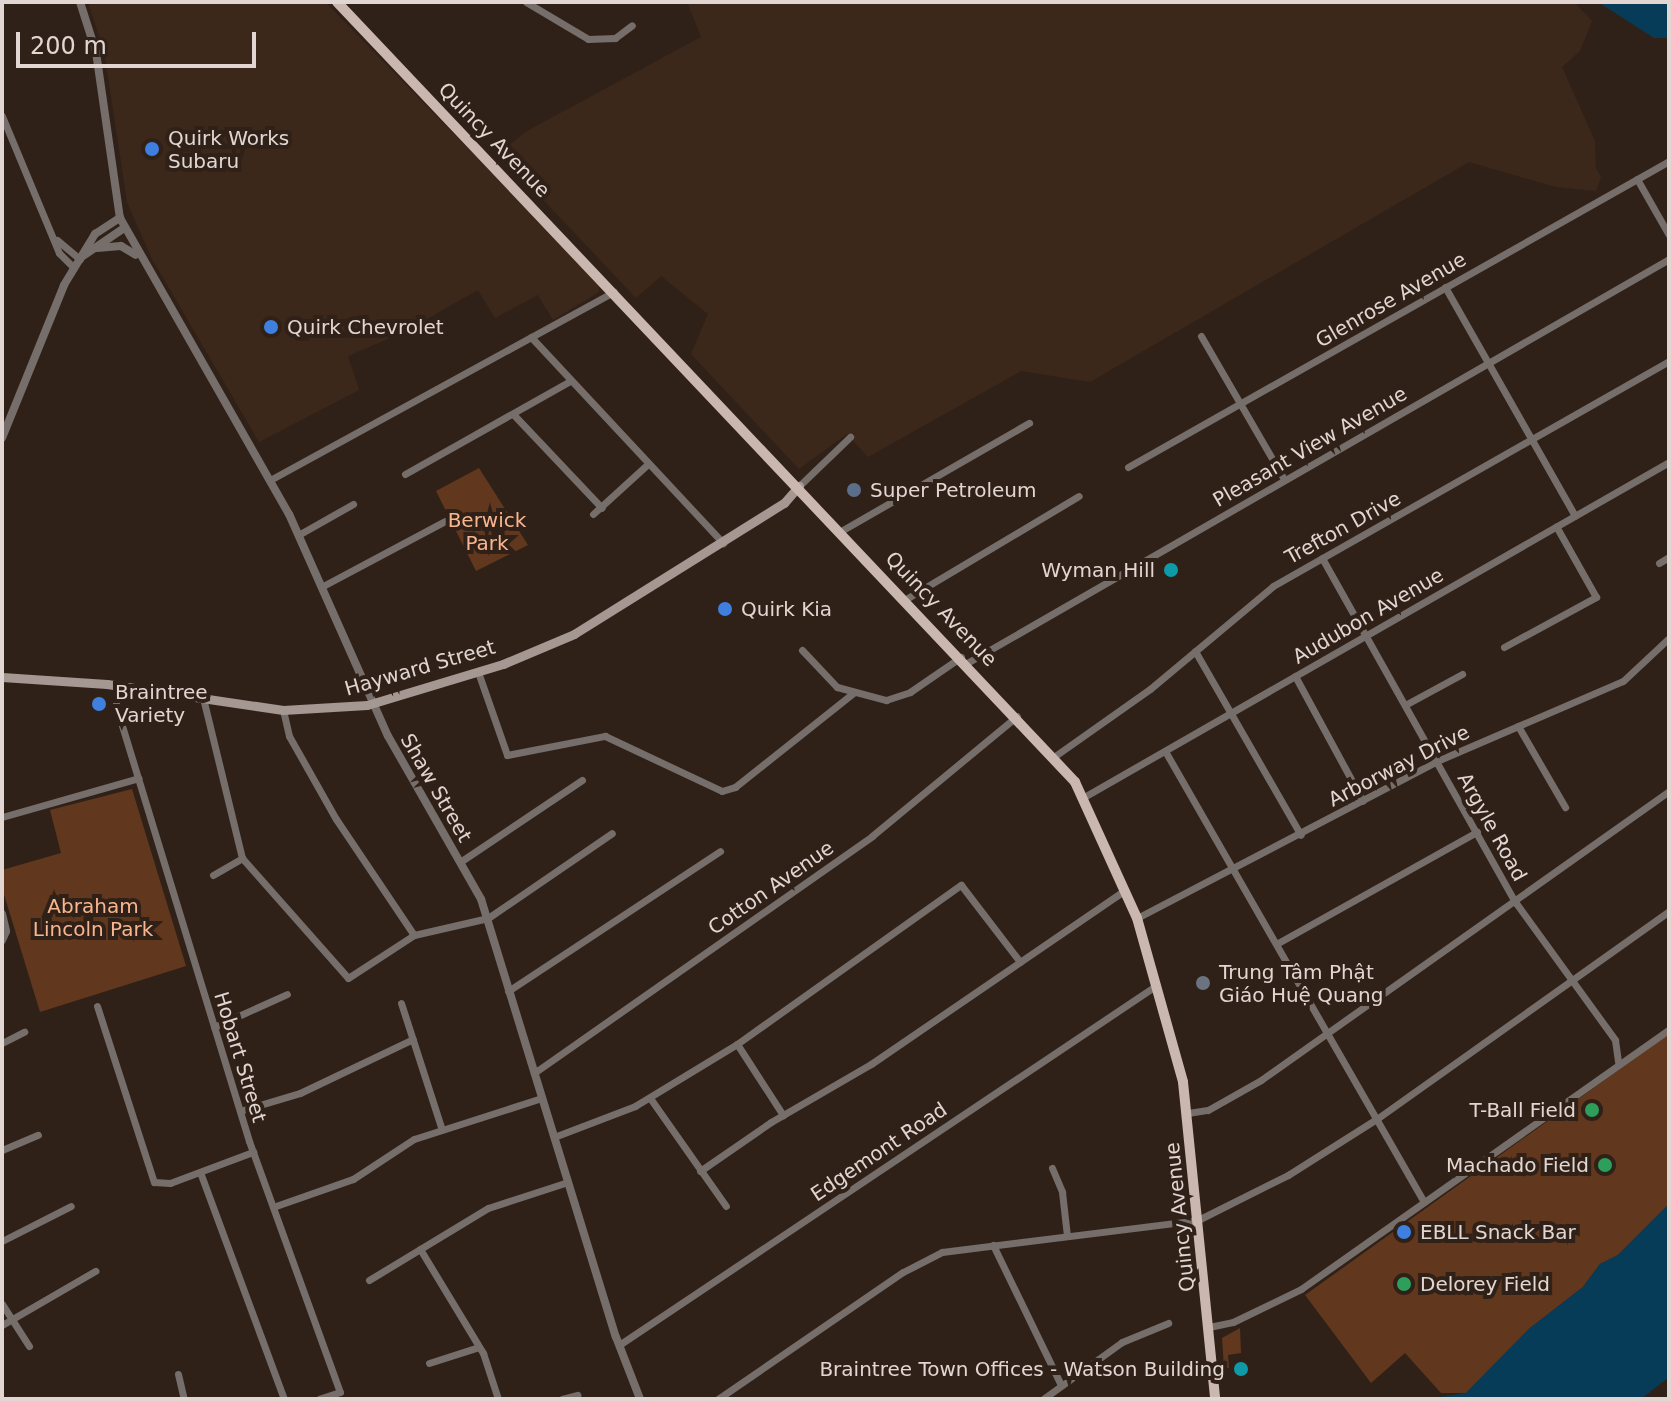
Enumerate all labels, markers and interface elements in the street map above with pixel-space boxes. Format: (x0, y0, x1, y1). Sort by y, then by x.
scale bar (20, 16, 260, 66)
text: 200 m (30, 32, 107, 60)
street label: Quincy Avenue (433, 78, 555, 202)
place label: Quirk Works Subaru (168, 126, 289, 173)
marker: Quirk Works Subaru (143, 140, 161, 158)
street label: Glenrose Avenue (1312, 247, 1470, 353)
place label: Quirk Chevrolet (287, 315, 444, 339)
marker: Quirk Chevrolet (262, 318, 280, 336)
street label: Pleasant View Avenue (1209, 382, 1411, 512)
place label: Super Petroleum (870, 478, 1036, 502)
marker: Super Petroleum (845, 481, 863, 499)
street label: Trefton Drive (1281, 486, 1405, 570)
park label: Berwick Park (448, 508, 526, 555)
street label: Quincy Avenue (880, 547, 1002, 671)
place label: Wyman Hill (1041, 558, 1155, 582)
marker: Wyman Hill (1162, 561, 1180, 579)
street label: Audubon Avenue (1288, 563, 1448, 669)
place label: Quirk Kia (741, 597, 832, 621)
marker: Quirk Kia (716, 600, 734, 618)
street label: Hayward Street (342, 635, 498, 701)
place label: Braintree Variety (115, 680, 208, 727)
marker: Braintree Variety (90, 695, 108, 713)
street label: Arborway Drive (1324, 720, 1474, 812)
street label: Shaw Street (395, 730, 477, 846)
street label: Argyle Road (1452, 768, 1532, 886)
street label: Cotton Avenue (704, 836, 838, 940)
park label: Abraham Lincoln Park (33, 895, 153, 942)
place label: Trung Tâm Phật Giáo Huệ Quang (1219, 960, 1383, 1007)
marker: Trung Tâm Phật Giáo Huệ Quang (1194, 974, 1212, 992)
street label: Hobart Street (209, 989, 271, 1125)
street label: Edgemont Road (806, 1098, 952, 1206)
place label: T-Ball Field (1470, 1098, 1576, 1122)
marker: T-Ball Field (1583, 1101, 1601, 1119)
street label: Quincy Avenue (1160, 1141, 1200, 1293)
place label: Machado Field (1446, 1153, 1589, 1177)
marker: Machado Field (1596, 1156, 1614, 1174)
place label: EBLL Snack Bar (1420, 1220, 1576, 1244)
marker: EBLL Snack Bar (1395, 1223, 1413, 1241)
place label: Delorey Field (1420, 1272, 1550, 1296)
marker: Delorey Field (1395, 1275, 1413, 1293)
place label: Braintree Town Offices - Watson Building (819, 1357, 1225, 1381)
marker: Braintree Town Offices - Watson Building (1232, 1360, 1250, 1378)

